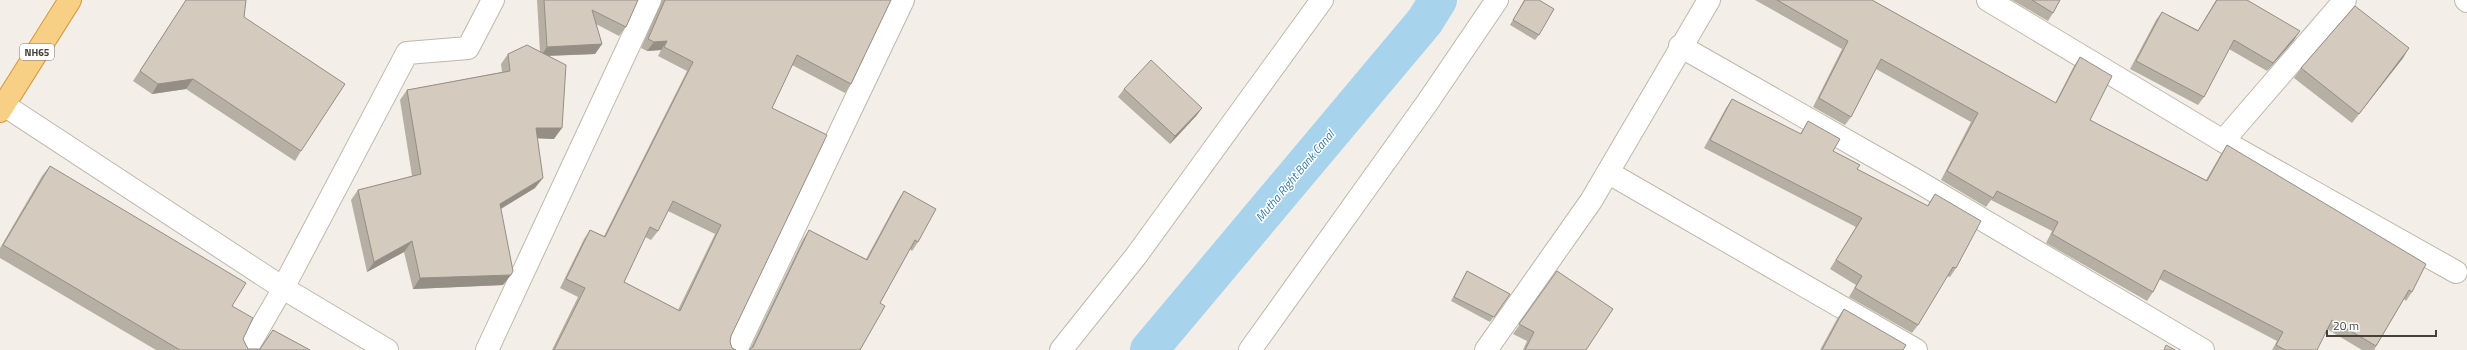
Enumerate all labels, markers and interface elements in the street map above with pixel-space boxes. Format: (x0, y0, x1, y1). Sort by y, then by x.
road number: NH65 (20, 44, 54, 60)
water label: Mutha Right Bank Canal (1251, 125, 1340, 226)
scale bar (2327, 312, 2436, 338)
text: 20 m (2333, 316, 2359, 335)

